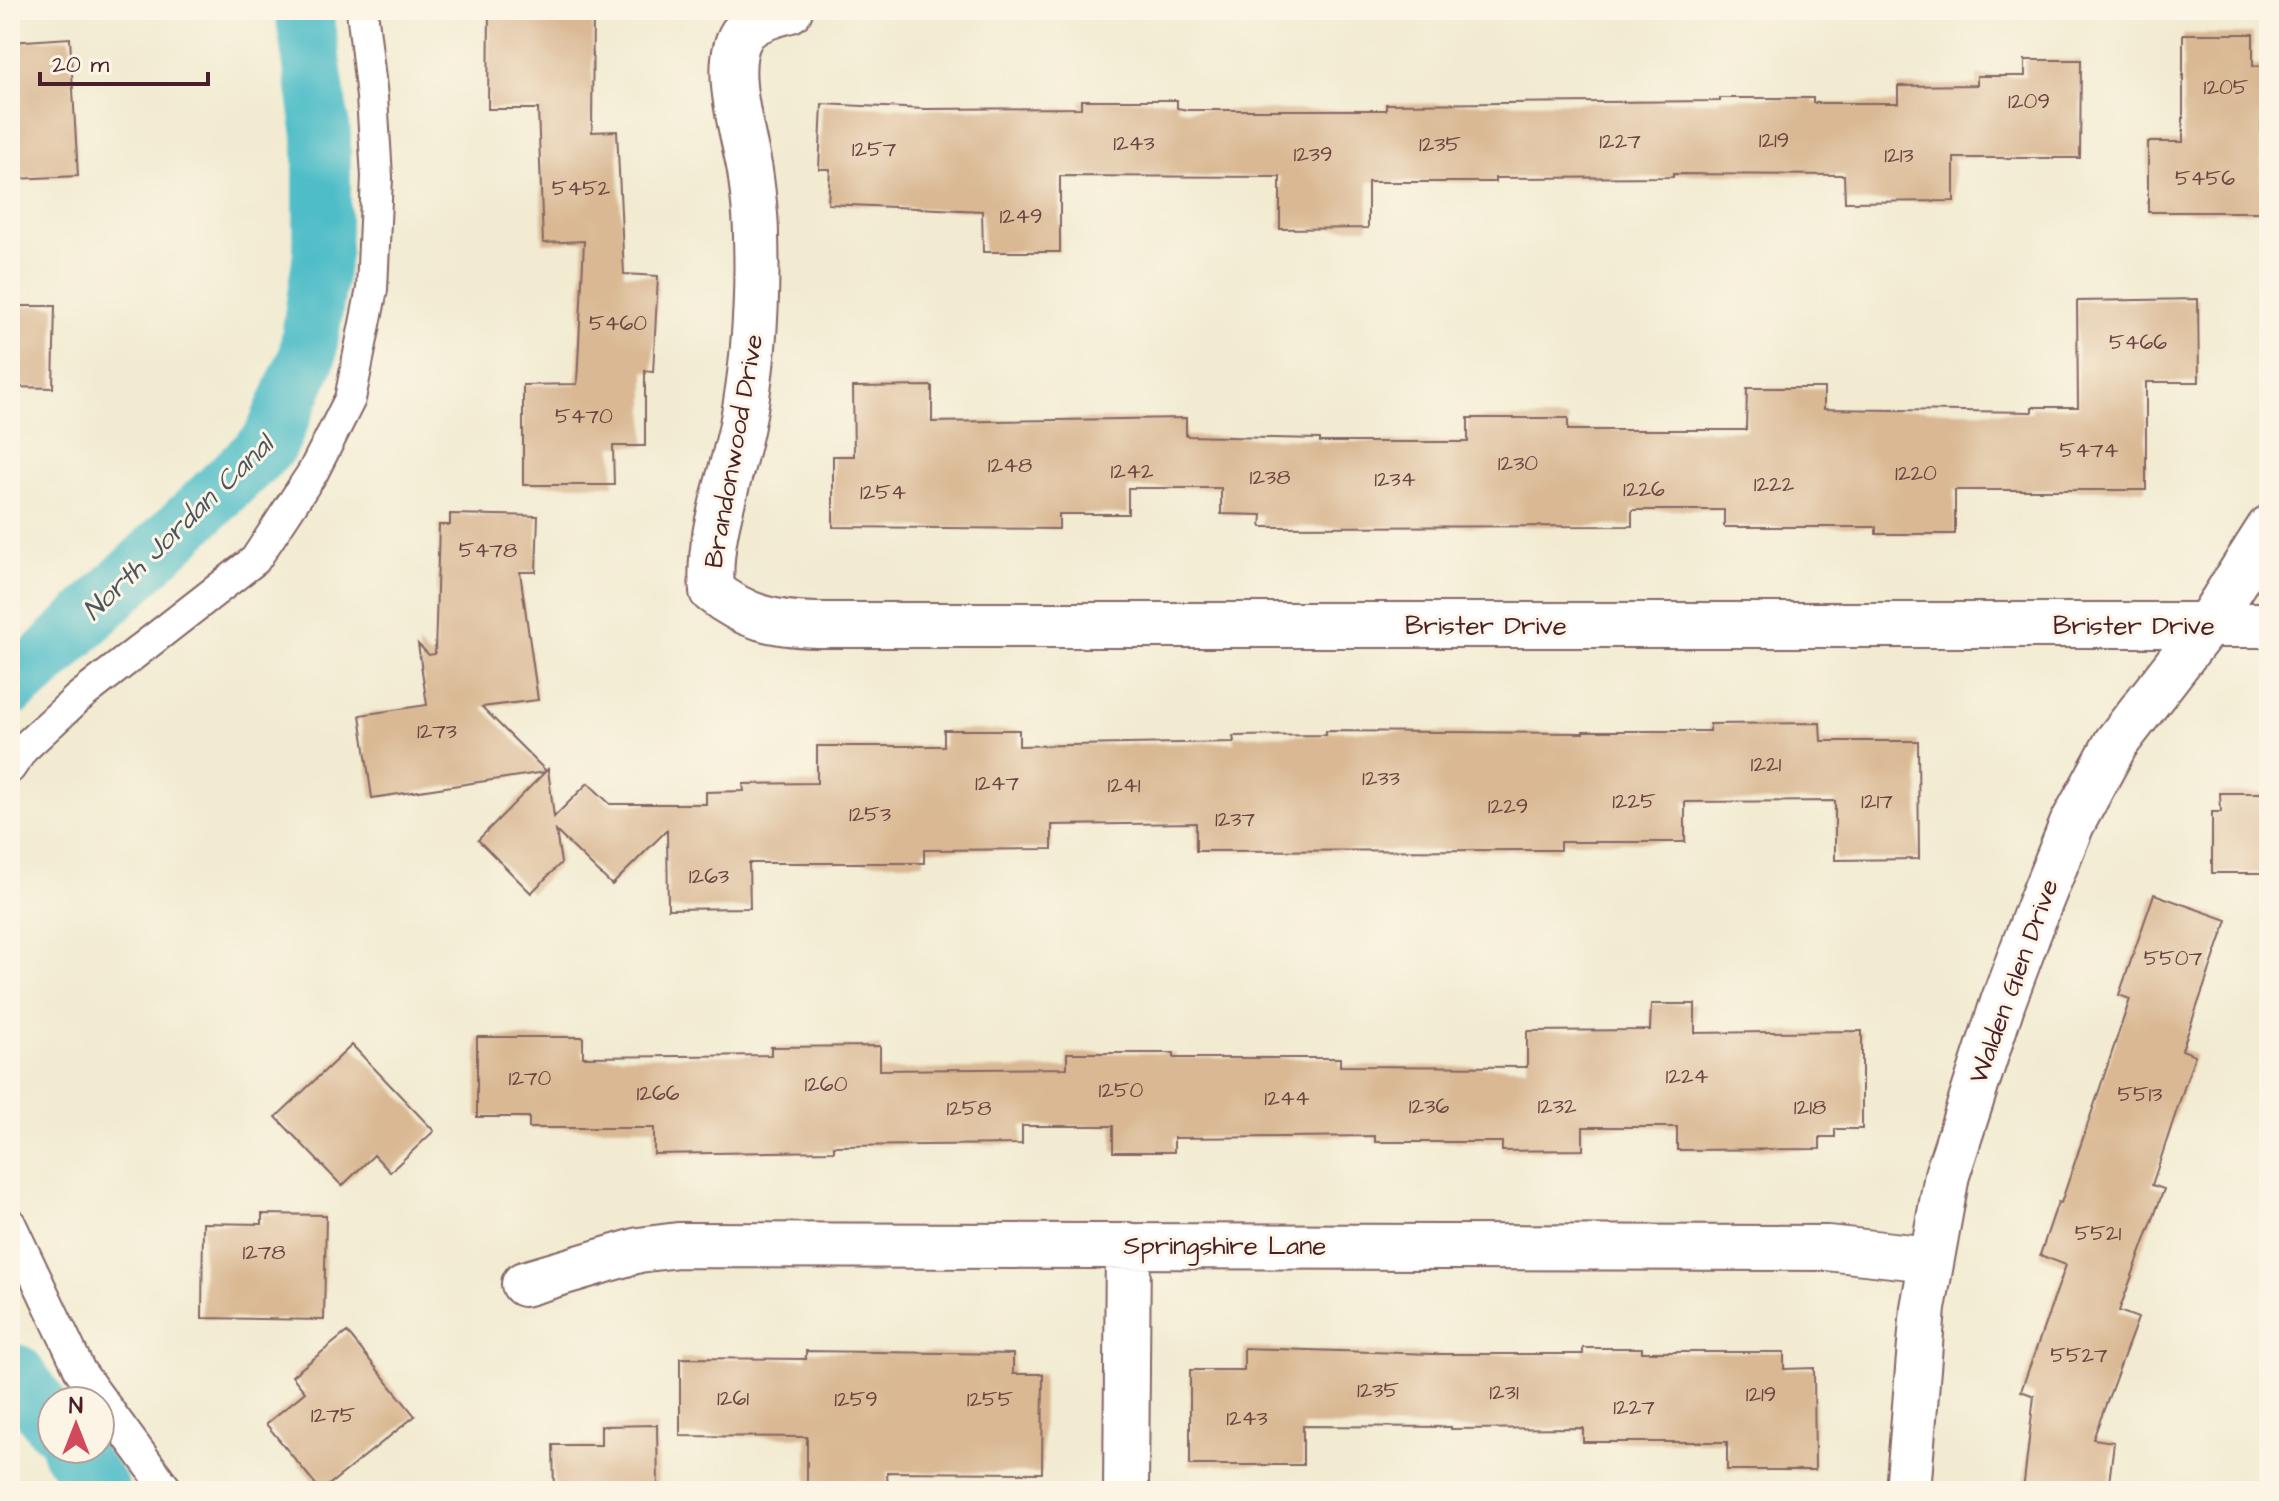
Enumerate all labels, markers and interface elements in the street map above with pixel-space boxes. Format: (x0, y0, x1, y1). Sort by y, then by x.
scale bar (40, 36, 208, 86)
text: 20 m (52, 48, 109, 82)
house number: 1205 (2204, 72, 2249, 103)
house number: 1209 (2008, 86, 2050, 117)
house number: 1219 (1759, 125, 1789, 156)
house number: 1227 (1599, 126, 1641, 157)
house number: 1243 (1113, 128, 1155, 159)
house number: 1235 (1419, 129, 1462, 160)
house number: 1257 (852, 134, 897, 165)
house number: 1239 (1293, 139, 1333, 170)
house number: 1213 (1884, 140, 1914, 171)
house number: 5456 (2175, 163, 2235, 194)
house number: 5452 (552, 173, 611, 204)
house number: 1249 (1000, 201, 1042, 232)
house number: 5460 (589, 308, 647, 339)
house number: 5466 (2109, 327, 2167, 358)
street label: Brandonwood Drive (696, 331, 772, 571)
house number: 5470 (555, 401, 613, 432)
water label: North Jordan Canal (74, 424, 285, 630)
house number: 5474 (2059, 435, 2119, 466)
house number: 1230 (1498, 448, 1538, 479)
house number: 1248 (988, 450, 1032, 481)
house number: 1242 (1111, 456, 1154, 487)
house number: 1220 (1895, 458, 1937, 489)
house number: 1238 (1250, 462, 1290, 493)
house number: 1234 (1374, 464, 1416, 495)
house number: 1222 (1754, 469, 1795, 500)
house number: 1226 (1623, 474, 1665, 505)
house number: 1254 (860, 477, 906, 508)
house number: 5478 (459, 535, 517, 566)
street label: Brister Drive (1405, 608, 1567, 644)
street label: Brister Drive (2053, 608, 2215, 644)
house number: 1273 (417, 716, 457, 747)
house number: 1221 (1751, 749, 1782, 780)
house number: 1233 (1362, 763, 1400, 794)
house number: 1247 (975, 768, 1019, 799)
house number: 1241 (1107, 770, 1141, 801)
house number: 1225 (1612, 786, 1656, 817)
house number: 1217 (1861, 786, 1893, 817)
house number: 1229 (1488, 791, 1528, 822)
house number: 1253 (849, 799, 891, 830)
house number: 1237 (1215, 804, 1256, 835)
house number: 1263 (689, 861, 729, 892)
street label: Walden Glen Drive (1960, 874, 2068, 1088)
house number: 5507 (2144, 943, 2203, 974)
house number: 1224 (1666, 1061, 1709, 1092)
house number: 1270 (509, 1063, 552, 1094)
house number: 1260 (804, 1069, 848, 1100)
house number: 1250 (1099, 1075, 1144, 1106)
house number: 1266 (637, 1078, 680, 1109)
house number: 5513 (2117, 1079, 2163, 1110)
house number: 1244 (1264, 1083, 1310, 1114)
house number: 1236 (1409, 1091, 1449, 1122)
house number: 1232 (1537, 1091, 1577, 1122)
house number: 1218 (1794, 1092, 1826, 1123)
house number: 1258 (946, 1093, 992, 1124)
house number: 5521 (2075, 1218, 2121, 1249)
street label: Springshire Lane (1124, 1228, 1326, 1266)
house number: 1278 (242, 1237, 286, 1268)
house number: 5527 (2050, 1340, 2108, 1371)
house number: 1235 (1357, 1375, 1400, 1406)
house number: 1231 (1489, 1377, 1519, 1408)
house number: 1219 (1746, 1379, 1776, 1410)
house number: 1261 (717, 1383, 749, 1414)
house number: 1259 (834, 1384, 878, 1415)
house number: 1255 (967, 1384, 1014, 1415)
north arrow (36, 1385, 116, 1465)
text: N (69, 1391, 83, 1422)
house number: 1227 (1613, 1392, 1655, 1423)
house number: 1275 (311, 1400, 356, 1431)
house number: 1243 (1226, 1403, 1268, 1434)

